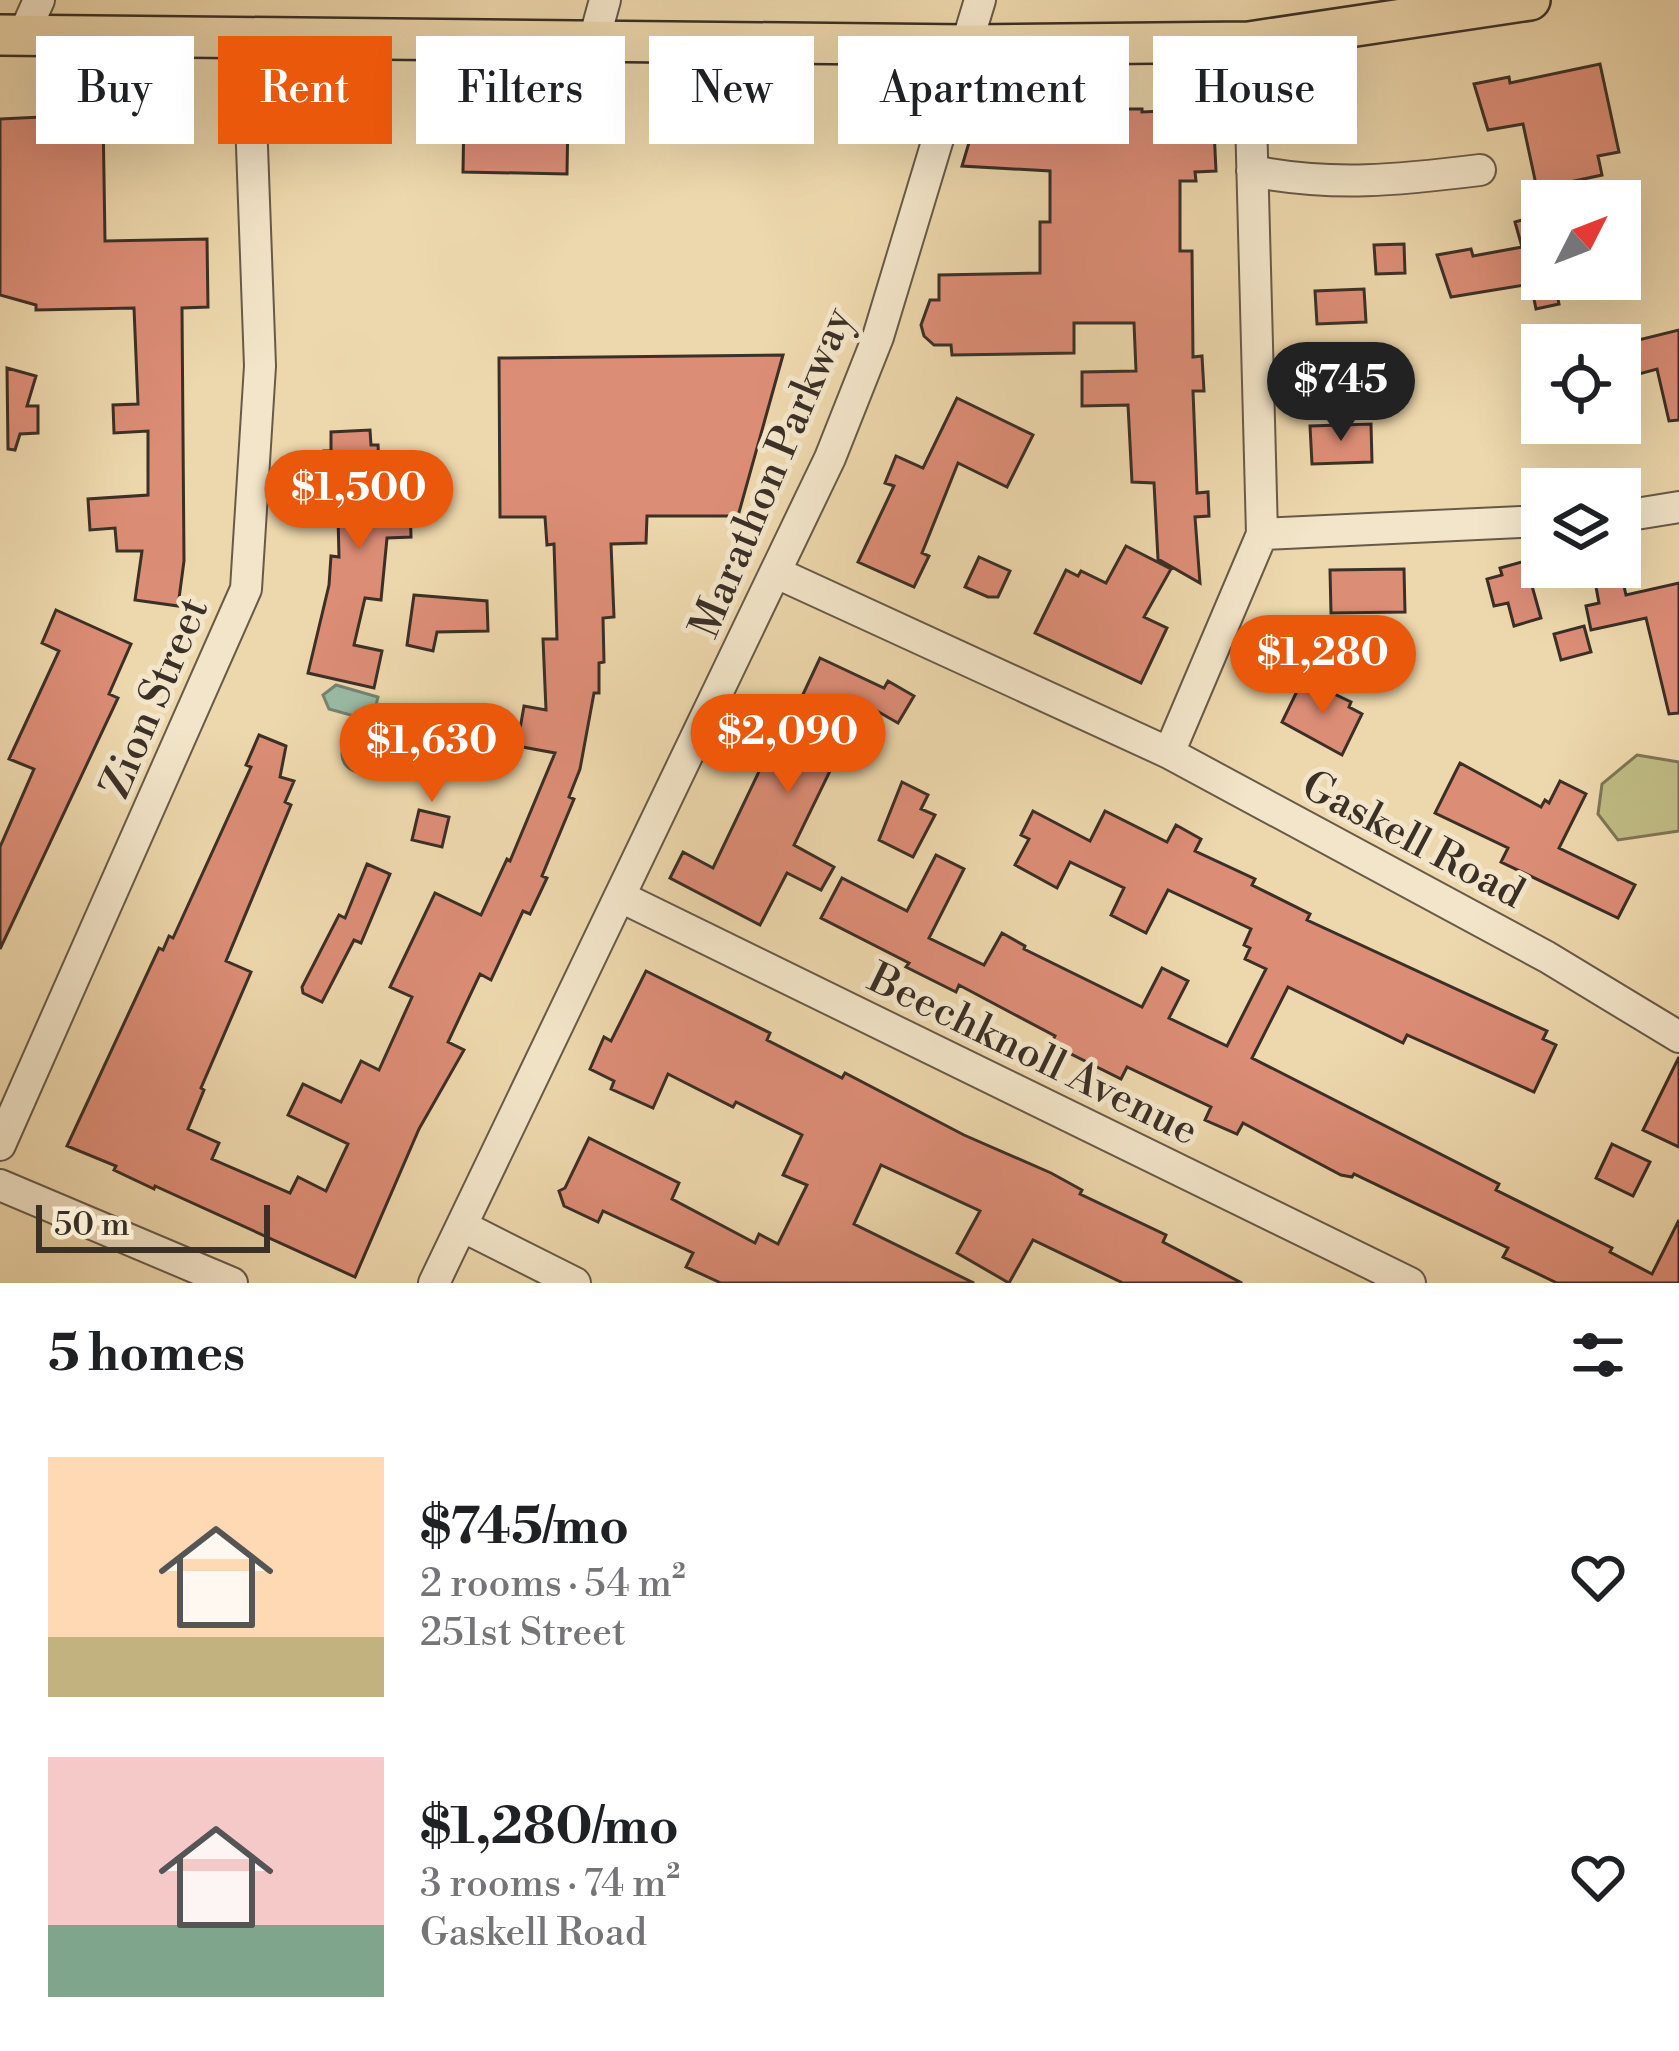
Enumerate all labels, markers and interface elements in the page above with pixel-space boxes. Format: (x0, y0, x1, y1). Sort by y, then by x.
chip: Buy (36, 36, 194, 144)
chip: Rent (218, 36, 392, 144)
chip: Filters (416, 36, 625, 144)
chip: New (649, 36, 814, 144)
chip: Apartment (838, 36, 1129, 144)
chip: House (1153, 36, 1357, 144)
north arrow (1521, 180, 1641, 300)
map controls (1521, 180, 1641, 588)
street label: Marathon Parkway (679, 300, 867, 646)
button: locate (1521, 324, 1641, 444)
pin: $745 (1270, 342, 1412, 444)
text: $745 (1294, 356, 1388, 405)
pin: $1,500 (261, 450, 457, 552)
text: $1,500 (291, 464, 427, 513)
button: layers (1521, 468, 1641, 588)
street label: Zion Street (89, 590, 221, 806)
pin: $1,280 (1225, 615, 1421, 717)
text: $1,280 (1257, 629, 1389, 678)
pin: $2,090 (690, 694, 886, 796)
pin: $1,630 (334, 703, 530, 805)
text: $2,090 (718, 708, 858, 757)
text: $1,630 (367, 717, 497, 766)
street label: Gaskell Road (1293, 759, 1533, 921)
street label: Beechknoll Avenue (858, 952, 1206, 1158)
scale bar (36, 1199, 270, 1252)
text: 50 m (54, 1205, 130, 1246)
icon: filters (1565, 1322, 1631, 1388)
text: 5 homes (48, 1323, 245, 1387)
text: $745/mo (420, 1496, 629, 1560)
icon: home (144, 1505, 288, 1649)
icon: heart (1565, 1544, 1631, 1610)
text: 2 rooms · 54 m² (420, 1560, 686, 1609)
text: 251st Street (420, 1609, 626, 1658)
text: $1,280/mo (420, 1796, 679, 1860)
icon: home (144, 1805, 288, 1949)
icon: heart (1565, 1844, 1631, 1910)
text: 3 rooms · 74 m² (420, 1860, 680, 1909)
text: Gaskell Road (420, 1909, 647, 1958)

